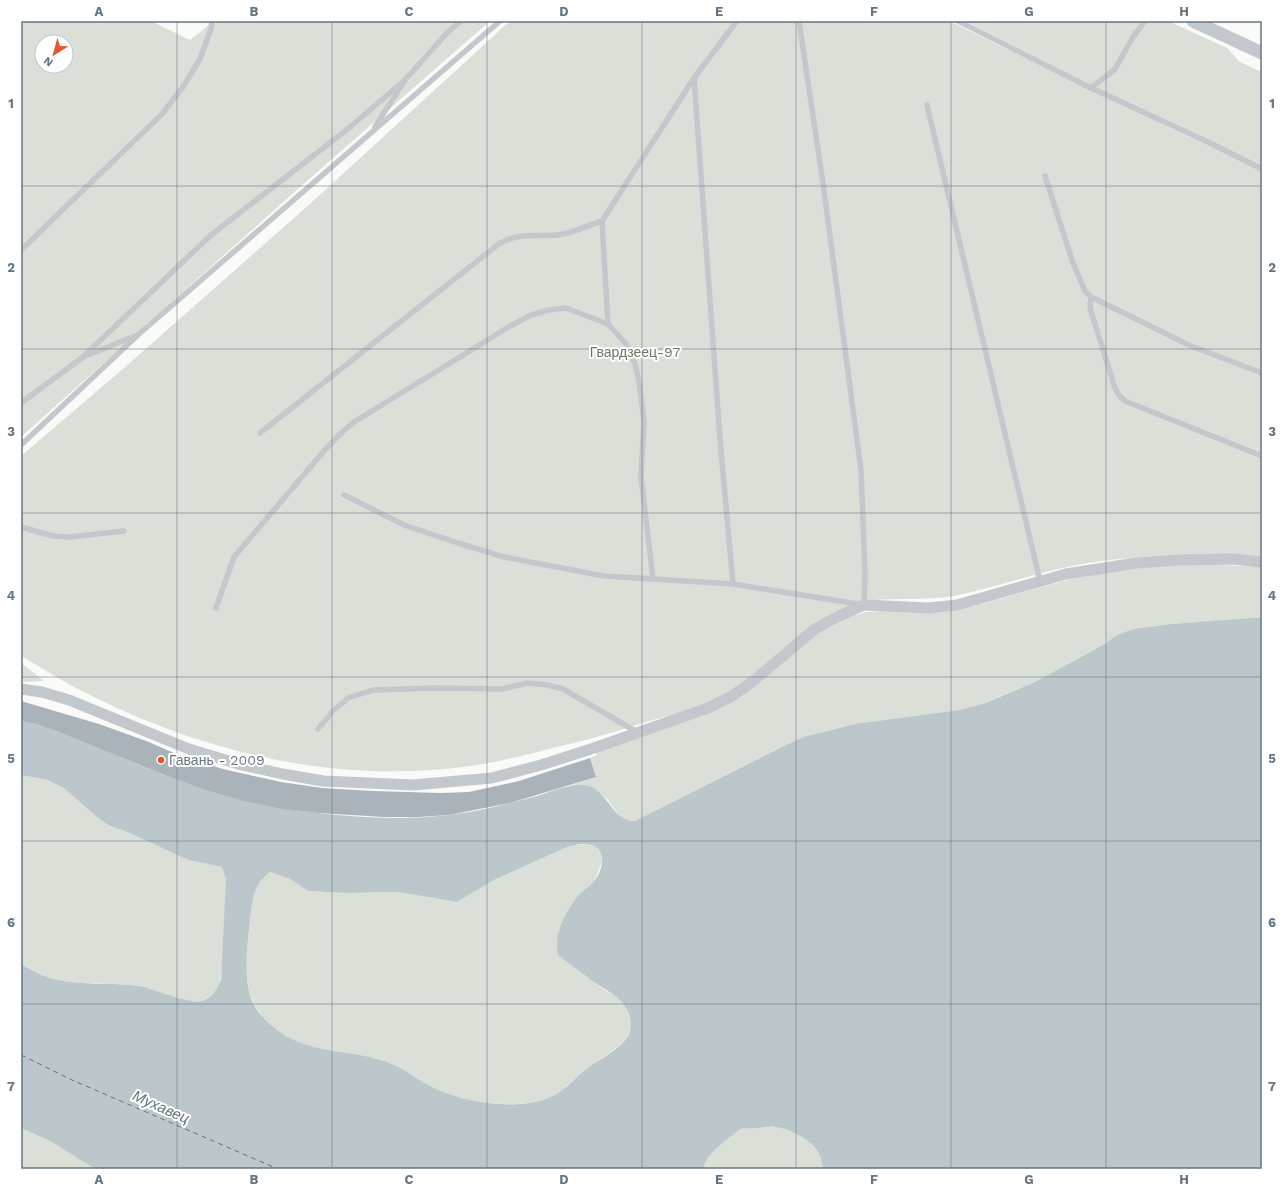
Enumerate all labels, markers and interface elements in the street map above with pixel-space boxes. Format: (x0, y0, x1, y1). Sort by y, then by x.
text: A (95, 4, 104, 19)
text: B (250, 4, 259, 19)
text: C (405, 4, 414, 19)
text: D (559, 4, 569, 19)
text: E (715, 4, 723, 19)
text: F (870, 4, 878, 19)
text: G (1024, 4, 1034, 19)
text: H (1179, 4, 1189, 19)
north arrow (34, 34, 74, 74)
text: N (41, 54, 55, 69)
text: 1 (8, 96, 14, 111)
text: 1 (1269, 96, 1275, 111)
text: 2 (7, 260, 15, 275)
text: 2 (1268, 260, 1276, 275)
park label: Гвардзеец-97 (590, 344, 680, 360)
text: 3 (7, 424, 15, 439)
text: 3 (1268, 424, 1276, 439)
text: 4 (7, 588, 16, 603)
text: 4 (1268, 588, 1277, 603)
text: 5 (7, 751, 15, 766)
text: 5 (1268, 751, 1276, 766)
place label: Гавань - 2009 (169, 752, 265, 768)
marker: Гавань - 2009 (156, 755, 166, 765)
text: 6 (7, 915, 15, 930)
text: 6 (1268, 915, 1276, 930)
text: 7 (7, 1079, 15, 1094)
text: 7 (1268, 1079, 1276, 1094)
water label: Мухавец (130, 1087, 193, 1128)
text: A (95, 1172, 104, 1187)
text: B (250, 1172, 259, 1187)
text: C (405, 1172, 414, 1187)
text: D (559, 1172, 569, 1187)
text: E (715, 1172, 723, 1187)
text: F (870, 1172, 878, 1187)
text: G (1024, 1172, 1034, 1187)
text: H (1179, 1172, 1189, 1187)

